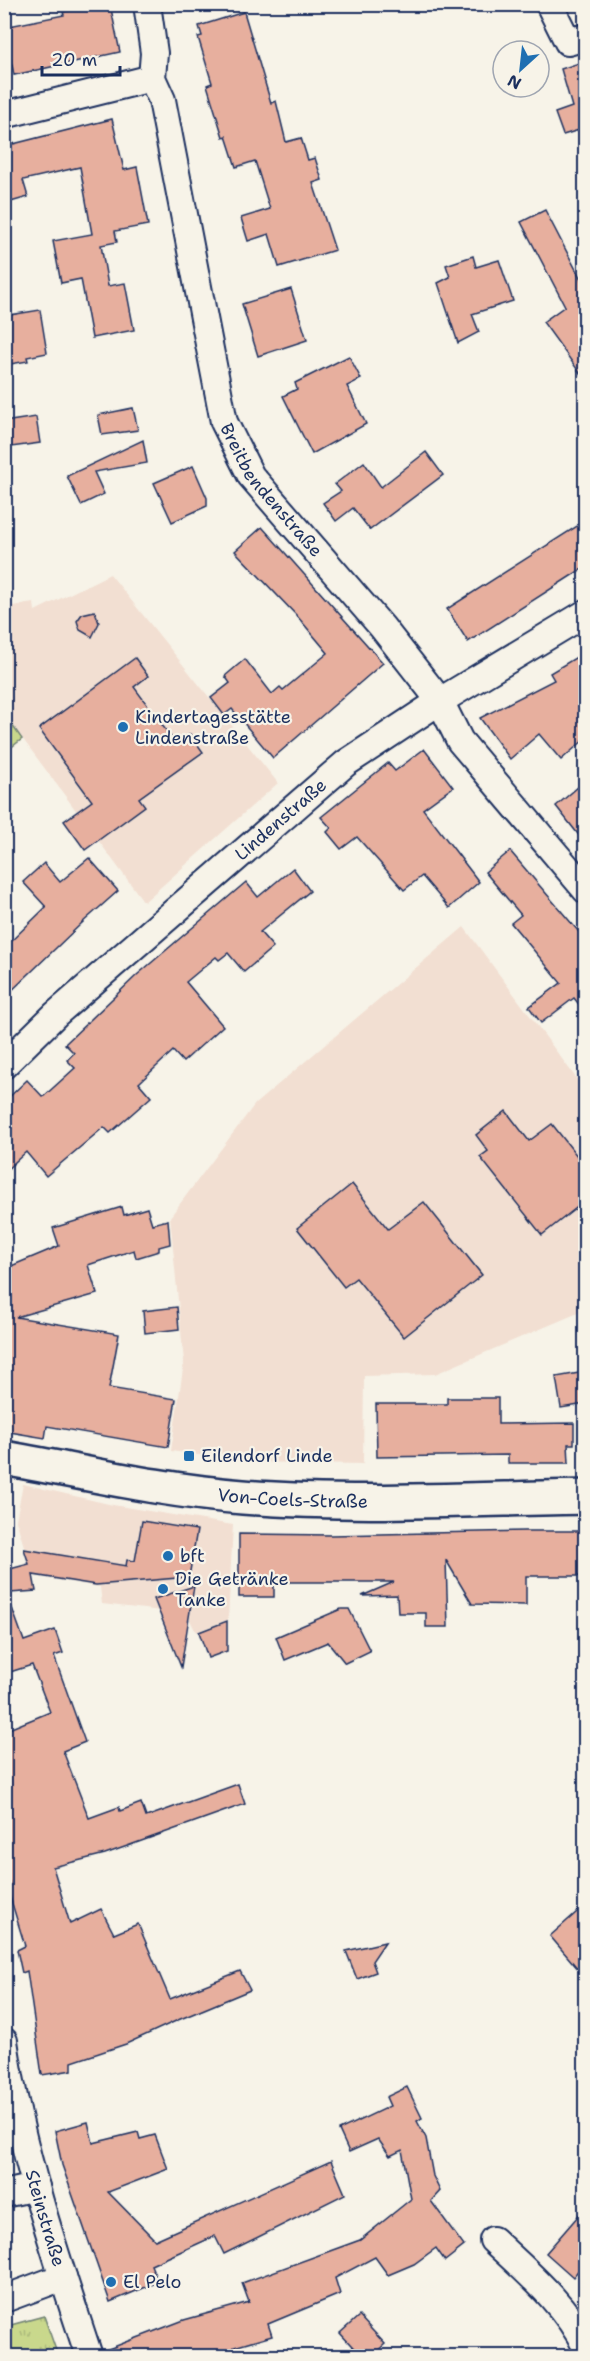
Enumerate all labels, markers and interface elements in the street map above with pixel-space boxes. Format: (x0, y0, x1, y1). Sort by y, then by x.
scale bar (42, 39, 120, 77)
north arrow (491, 39, 551, 99)
text: 20 m (51, 48, 97, 72)
text: N (504, 70, 525, 94)
street label: Breitbendenstraße (215, 419, 328, 562)
place label: Kindertagesstätte Lindenstraße (135, 705, 291, 750)
marker: Kindertagesstätte Lindenstraße (116, 720, 130, 734)
street label: Lindenstraße (230, 773, 332, 866)
place label: Eilendorf Linde (201, 1444, 333, 1468)
marker: Eilendorf Linde (182, 1449, 196, 1463)
street label: Von-Coels-Straße (216, 1483, 368, 1513)
place label: bft (180, 1544, 205, 1568)
marker: bft (161, 1549, 175, 1563)
place label: Die Getränke Tanke (175, 1567, 289, 1612)
marker: Die Getränke Tanke (156, 1582, 170, 1596)
street label: Steinstraße (20, 2167, 71, 2270)
place label: El Pelo (123, 2270, 181, 2294)
marker: El Pelo (104, 2275, 118, 2289)

